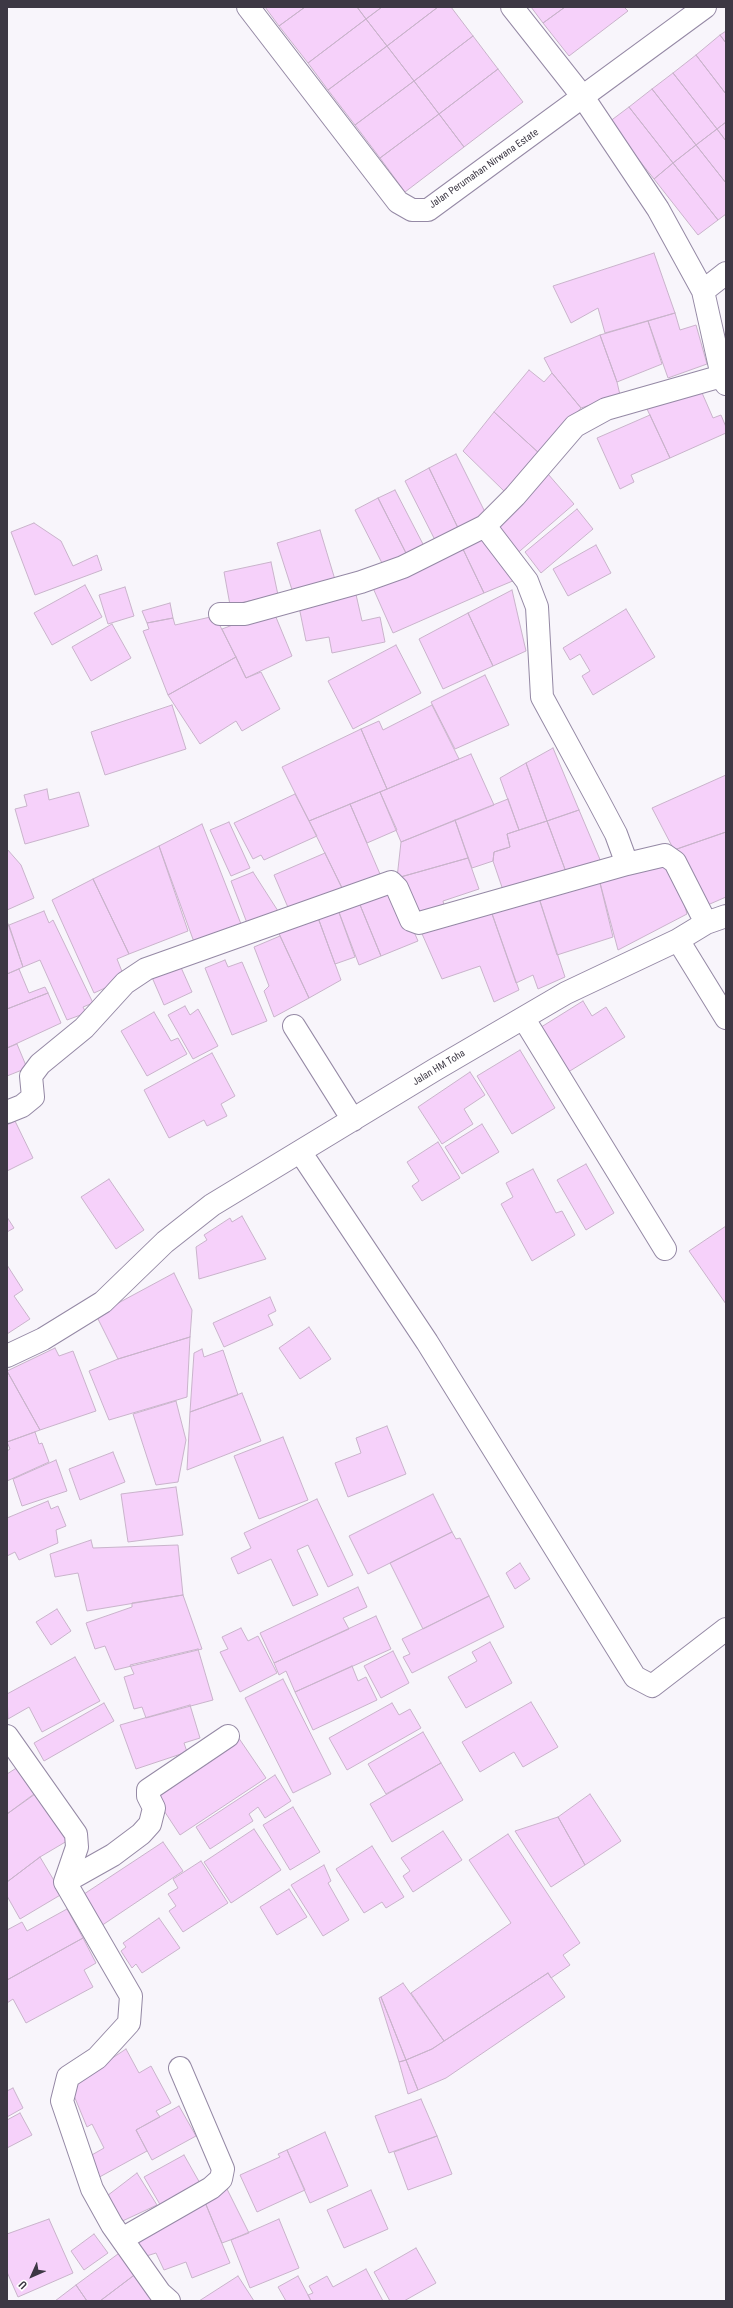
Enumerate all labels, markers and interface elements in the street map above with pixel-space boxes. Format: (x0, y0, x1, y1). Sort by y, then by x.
street label: Jalan Perumahan Nirwana Estate (427, 127, 541, 211)
street label: Jalan HM Toha (411, 1048, 467, 1088)
north arrow (12, 2256, 52, 2296)
text: U (16, 2278, 30, 2292)

